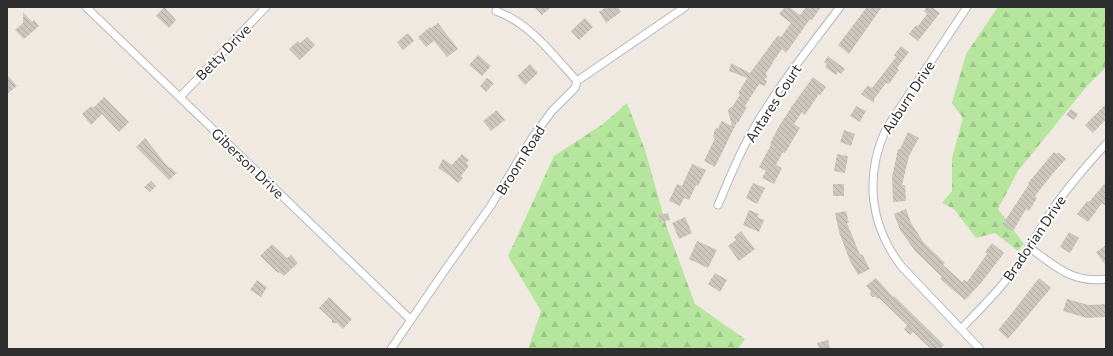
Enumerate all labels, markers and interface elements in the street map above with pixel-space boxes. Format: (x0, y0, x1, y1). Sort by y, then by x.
street label: Betty Drive (192, 20, 254, 84)
street label: Auburn Drive (878, 57, 938, 137)
street label: Antares Court (741, 61, 805, 145)
street label: Broom Road (492, 122, 548, 198)
street label: Giberson Drive (208, 124, 288, 202)
street label: Bradorian Drive (999, 192, 1069, 284)

